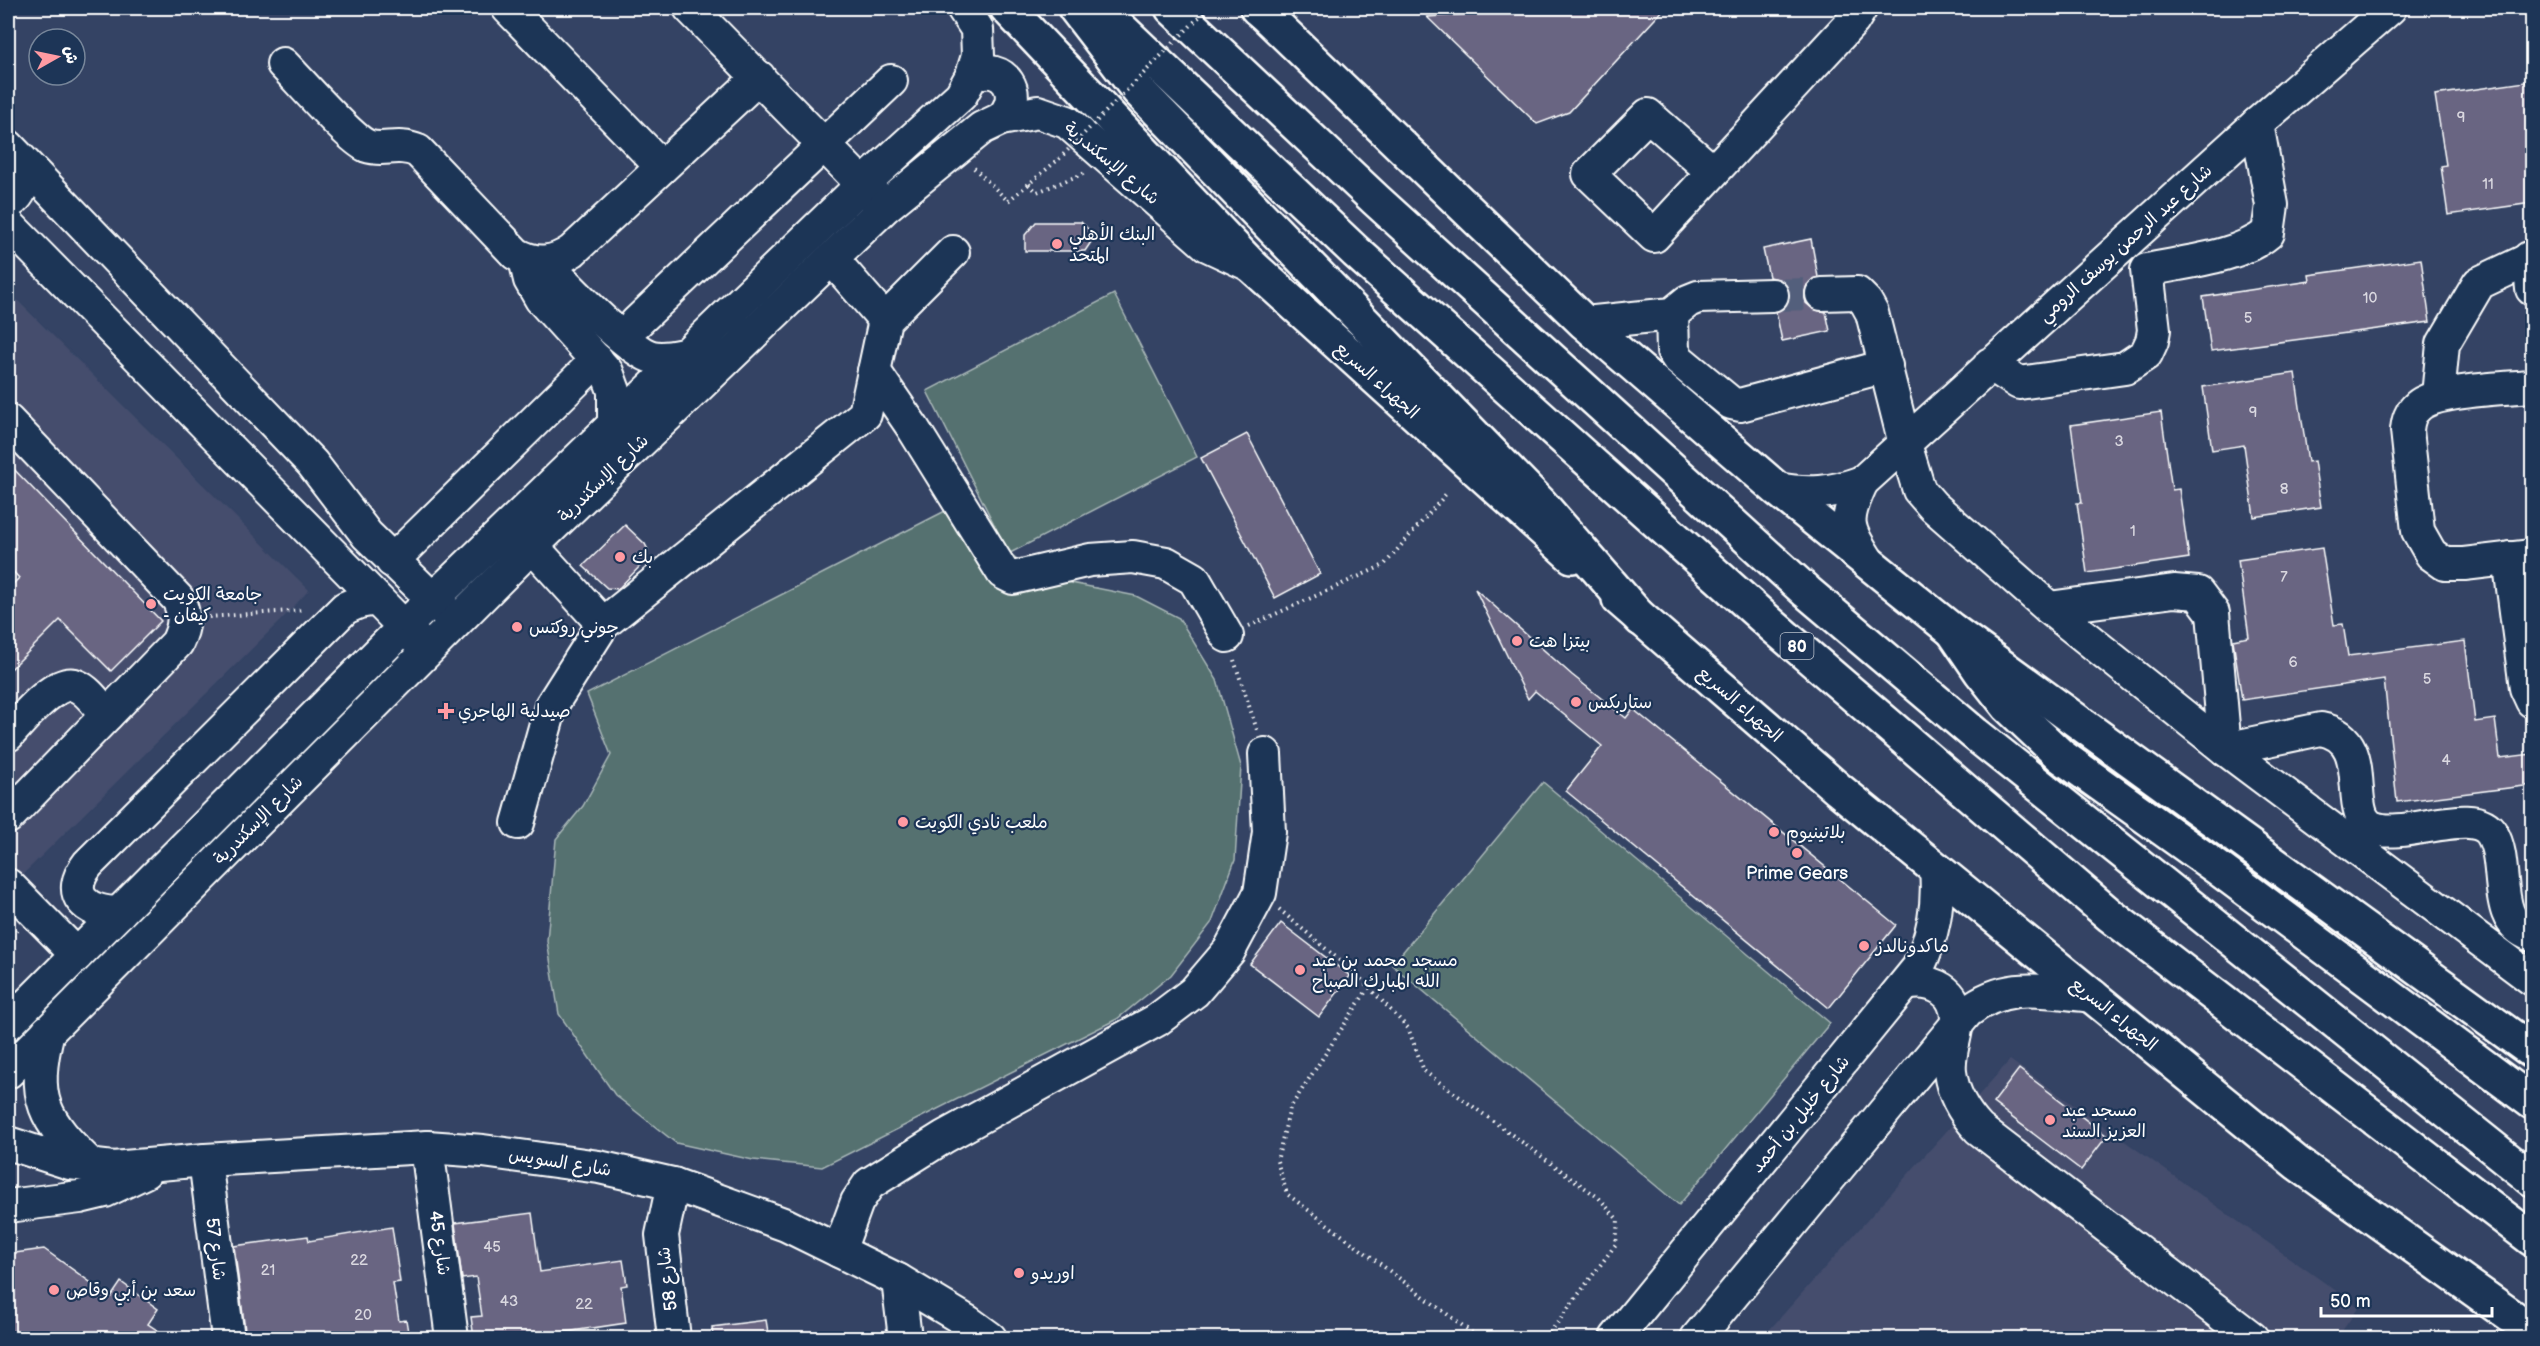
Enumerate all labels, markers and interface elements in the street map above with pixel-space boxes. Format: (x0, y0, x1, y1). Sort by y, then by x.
north arrow (27, 27, 87, 87)
text: ش (60, 45, 81, 65)
house number: 9 (2457, 108, 2465, 127)
street label: شارع الإسكندرية (1059, 118, 1163, 210)
street label: شارع عبد الرحمن يوسف الرومي (2034, 160, 2220, 330)
house number: 11 (2482, 175, 2494, 194)
place label: البنك الأهلي المتحد (1069, 222, 1155, 266)
marker: البنك الأهلي المتحد (1050, 237, 1064, 251)
house number: 10 (2363, 289, 2377, 308)
house number: 5 (2244, 309, 2252, 328)
street label: الجهراء السريع (1329, 337, 1423, 425)
house number: 9 (2249, 403, 2257, 422)
street label: شارع الإسكندرية (554, 430, 654, 527)
house number: 3 (2114, 432, 2124, 451)
house number: 8 (2280, 480, 2289, 499)
house number: 1 (2130, 522, 2136, 541)
place label: بك (632, 547, 653, 568)
marker: بك (613, 550, 627, 564)
house number: 7 (2280, 568, 2288, 587)
place label: جامعة الكويت - كيفان (163, 584, 262, 626)
marker: جامعة الكويت - كيفان (144, 597, 158, 611)
place label: جوني روكتس (529, 617, 619, 643)
marker: جوني روكتس (510, 620, 524, 634)
place label: بيتزا هت (1529, 631, 1590, 652)
road number: 80 (1780, 633, 1814, 659)
marker: بيتزا هت (1510, 634, 1524, 648)
house number: 6 (2288, 653, 2298, 672)
street label: الجهراء السريع (1692, 662, 1786, 748)
house number: 5 (2423, 670, 2431, 689)
place label: ستاربكس (1588, 692, 1652, 713)
marker: ستاربكس (1569, 695, 1583, 709)
place label: صيدلية الهاجري (458, 701, 571, 724)
marker: صيدلية الهاجري (439, 704, 453, 718)
house number: 4 (2441, 751, 2451, 770)
street label: شارع الإسكندرية (209, 771, 308, 870)
place label: ملعب نادي الكويت (915, 812, 1048, 835)
marker: ملعب نادي الكويت (896, 815, 910, 829)
place label: بلاتينيوم (1786, 822, 1845, 846)
marker: بلاتينيوم (1767, 825, 1781, 839)
marker: Prime Gears (1790, 846, 1804, 860)
place label: Prime Gears (1746, 863, 1848, 884)
place label: ماكدونالدز (1874, 936, 1949, 957)
marker: ماكدونالدز (1857, 939, 1871, 953)
place label: مسجد محمد بن عبد الله المبارك الصباح (1312, 950, 1458, 993)
marker: مسجد محمد بن عبد الله المبارك الصباح (1293, 963, 1307, 977)
street label: الجهراء السريع (2065, 973, 2161, 1057)
street label: شارع خليل بن أحمد (1747, 1051, 1855, 1178)
place label: مسجد عبد العزيز السند (2062, 1100, 2146, 1142)
marker: مسجد عبد العزيز السند (2043, 1113, 2057, 1127)
street label: شارع السويس (507, 1144, 613, 1182)
street label: شارع 45 (424, 1209, 454, 1277)
street label: شارع 57 (200, 1217, 230, 1282)
house number: 45 (483, 1238, 501, 1257)
street label: شارع 58 (653, 1245, 683, 1312)
house number: 22 (350, 1251, 368, 1270)
house number: 21 (261, 1261, 275, 1280)
place label: اوريدو (1030, 1263, 1075, 1284)
marker: اوريدو (1012, 1266, 1026, 1280)
place label: سعد بن أبي وقاص (66, 1280, 196, 1306)
scale bar (2321, 1280, 2492, 1318)
marker: سعد بن أبي وقاص (47, 1283, 61, 1297)
text: 50 m (2330, 1291, 2371, 1312)
house number: 43 (500, 1292, 518, 1311)
house number: 22 (575, 1295, 593, 1314)
house number: 20 (354, 1306, 372, 1325)

